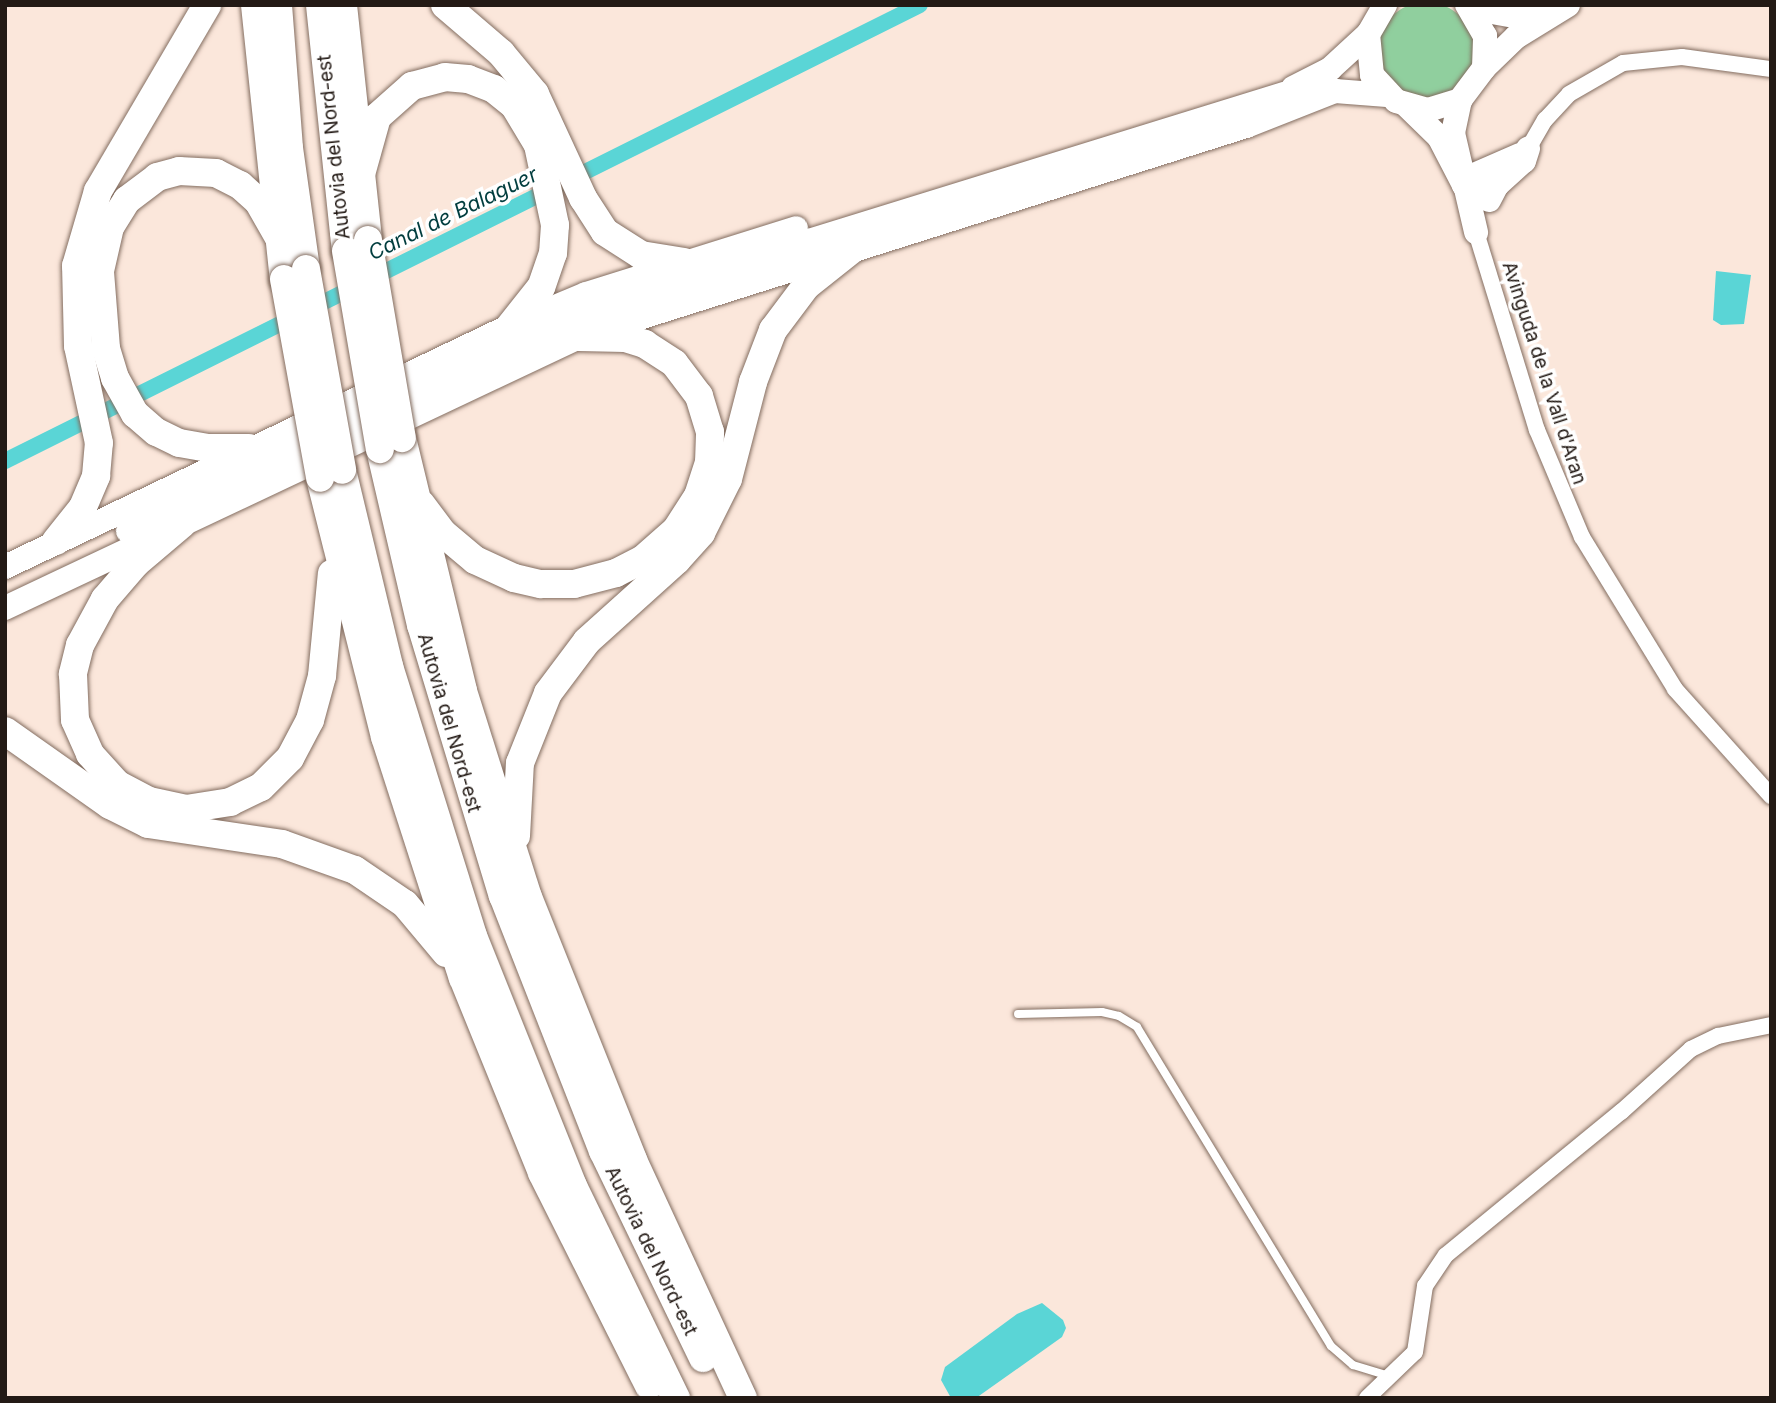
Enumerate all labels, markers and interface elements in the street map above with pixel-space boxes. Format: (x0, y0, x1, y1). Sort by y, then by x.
street label: Autovia del Nord-est (313, 54, 355, 240)
water label: Canal de Balaguer (364, 162, 542, 266)
street label: Avinguda de la Vall d'Aran (1497, 259, 1591, 487)
street label: Autovia del Nord-est (412, 631, 486, 815)
street label: Autovia del Nord-est (600, 1163, 702, 1339)

